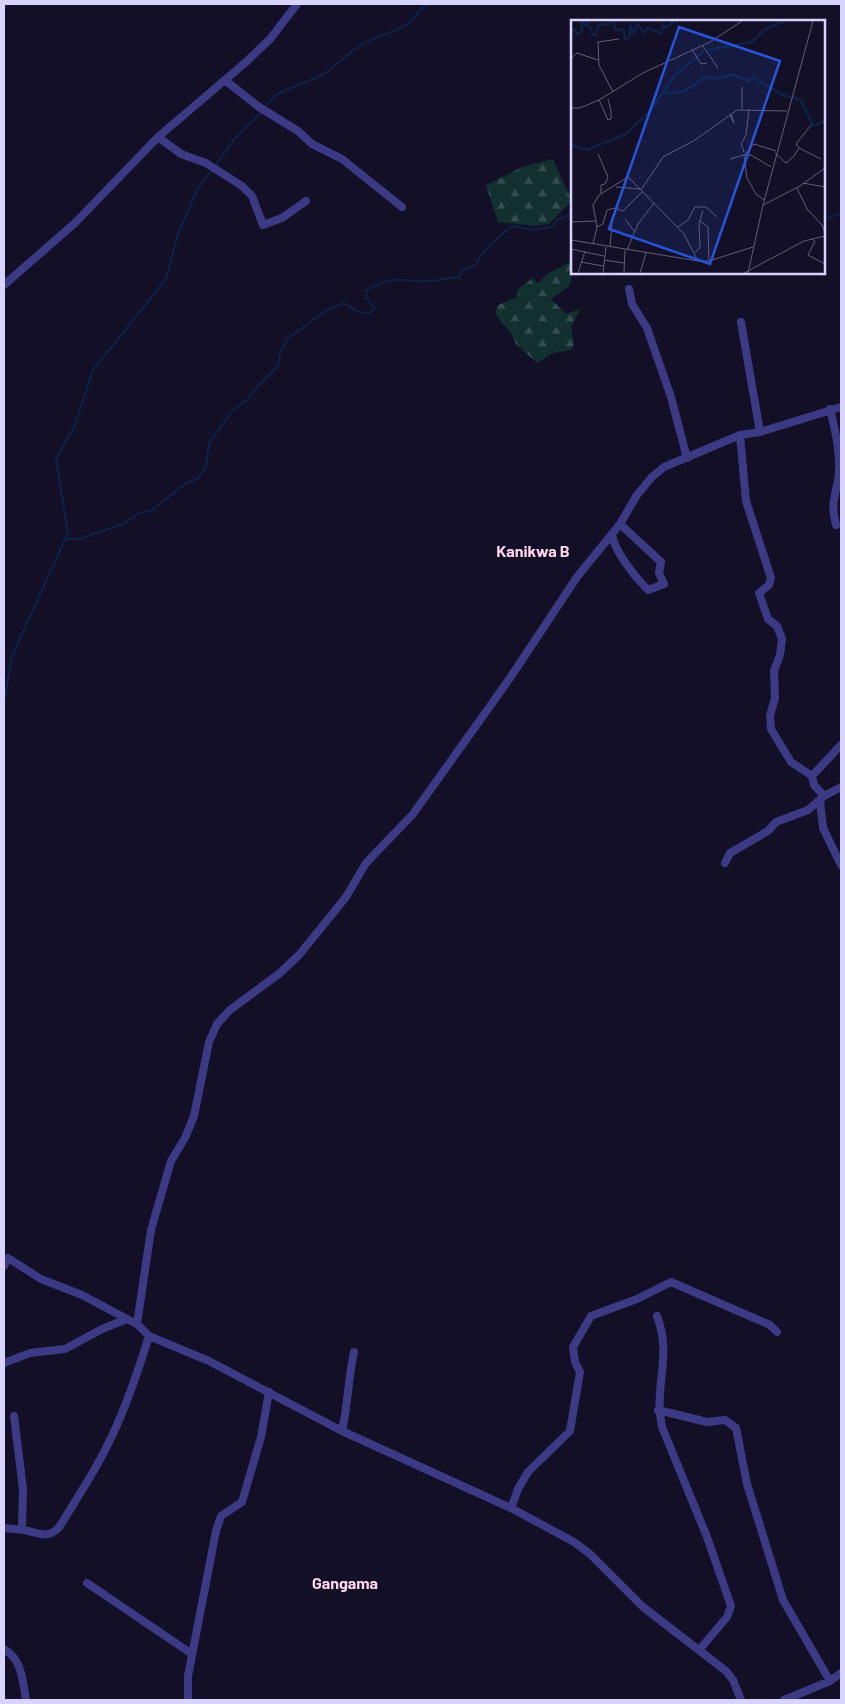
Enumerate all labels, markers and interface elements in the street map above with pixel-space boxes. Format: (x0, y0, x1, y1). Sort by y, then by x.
inset map (571, 20, 825, 274)
district label: Kanikwa B (496, 541, 570, 560)
district label: Gangama (312, 1573, 378, 1592)

